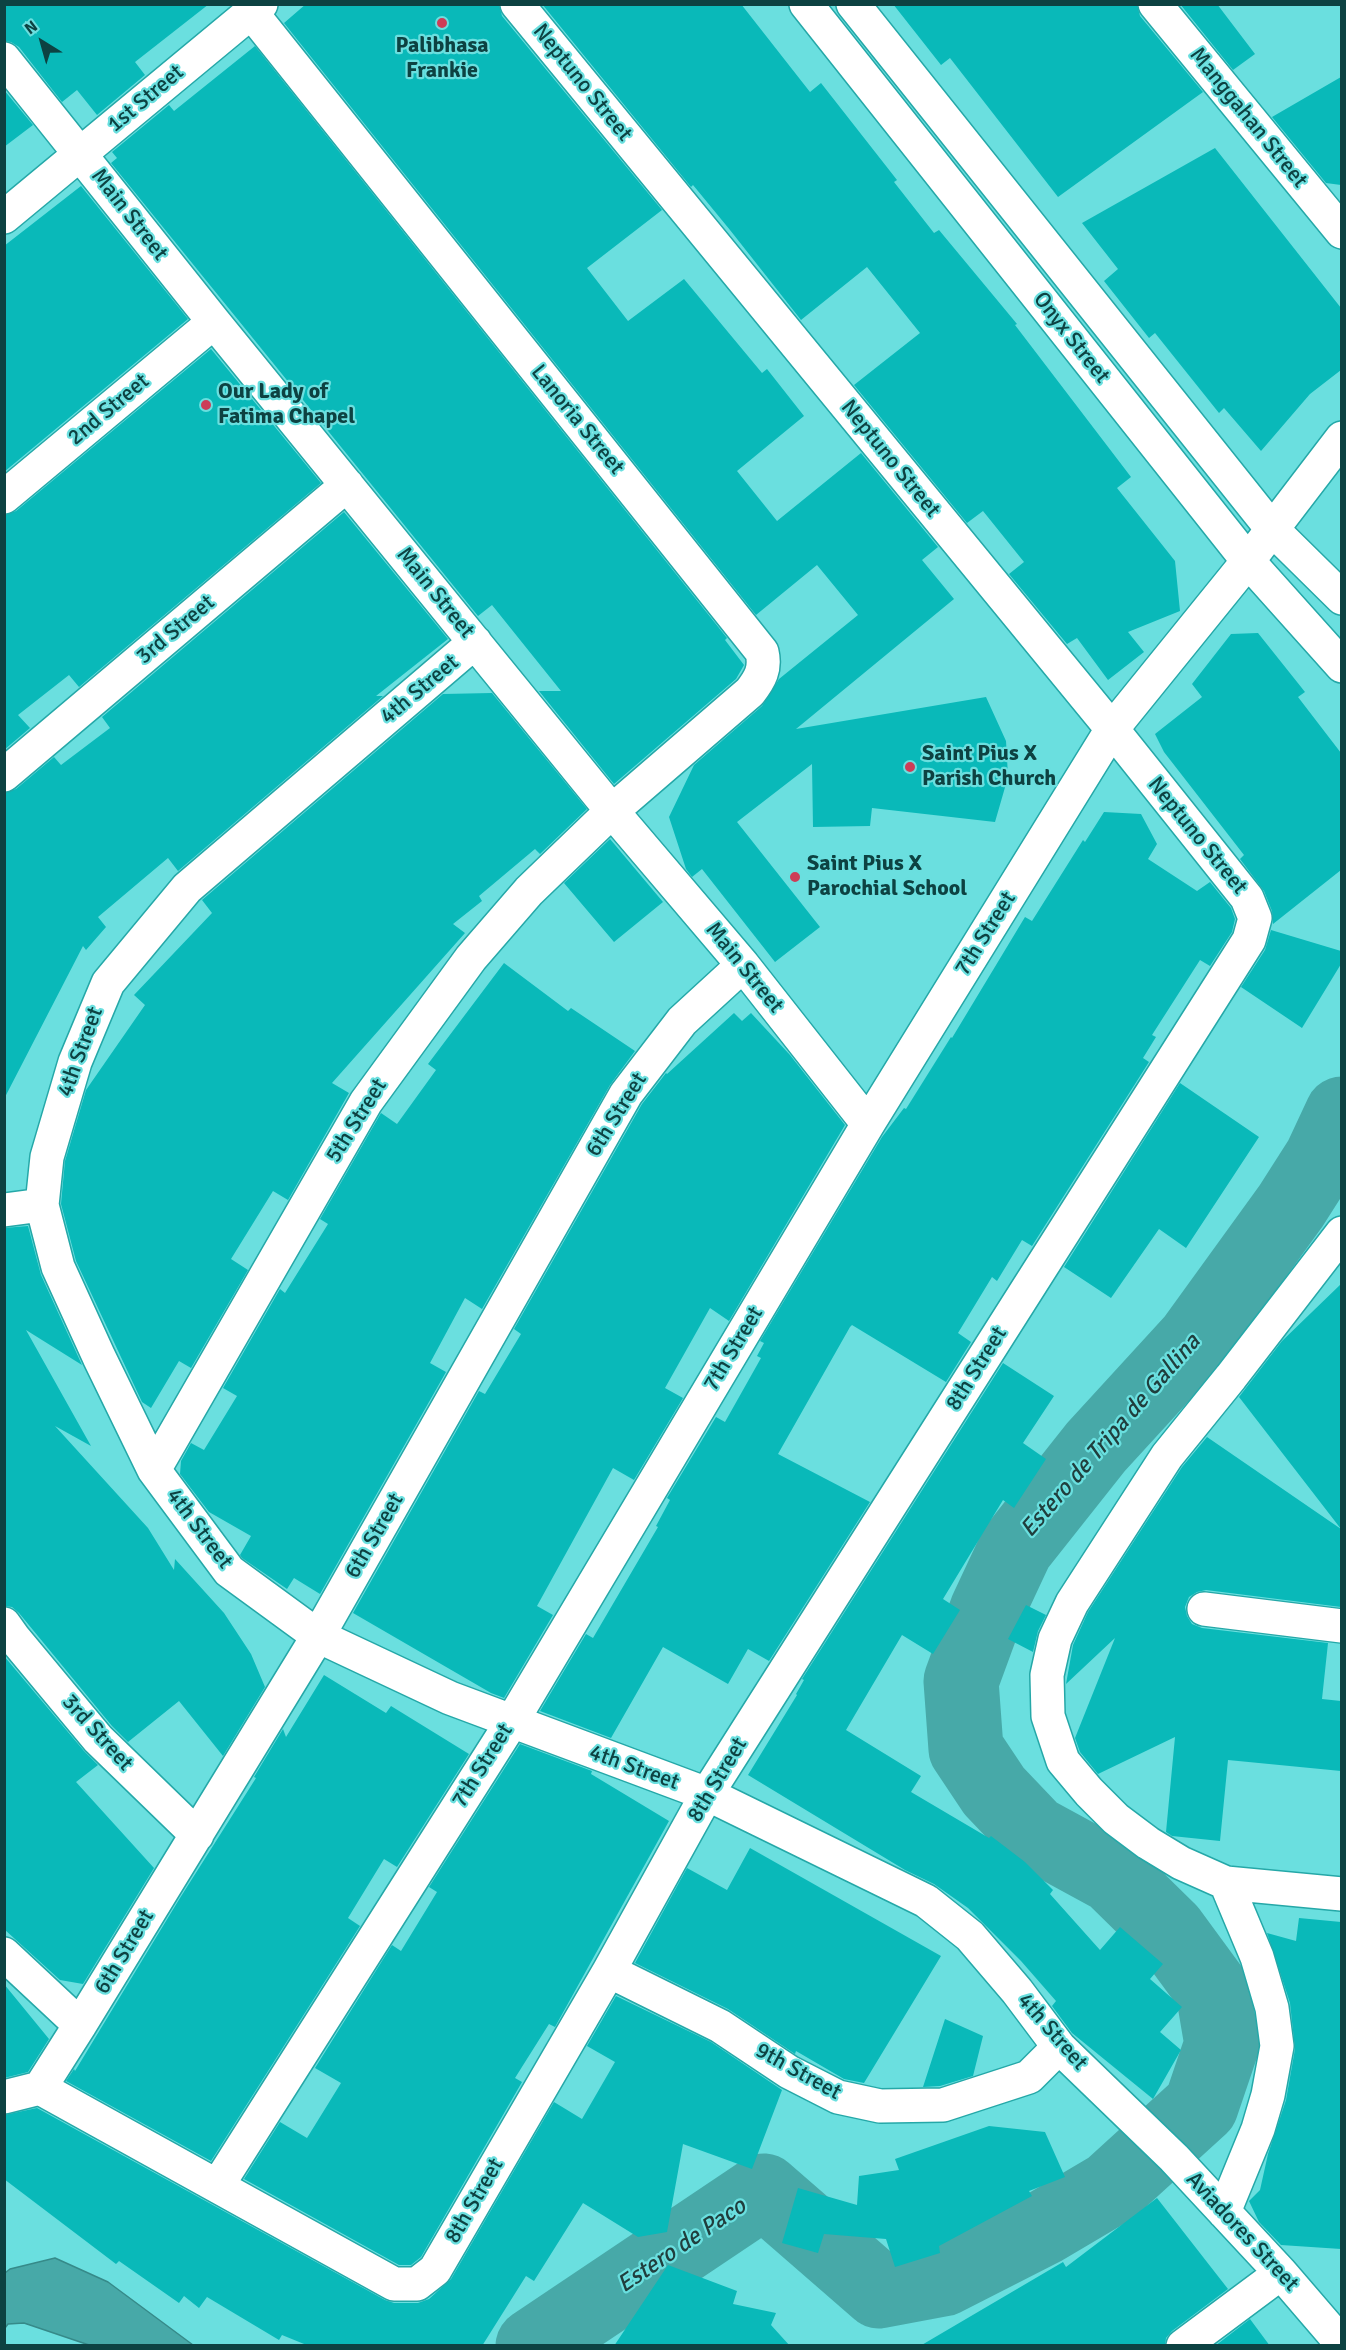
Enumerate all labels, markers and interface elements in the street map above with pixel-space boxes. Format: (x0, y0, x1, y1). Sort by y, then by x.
north arrow (12, 12, 72, 72)
text: N (21, 16, 42, 39)
marker: Palibhasa Frankie (435, 16, 449, 30)
street label: Neptuno Street (527, 19, 637, 147)
place label: Palibhasa Frankie (396, 33, 488, 84)
street label: Manggahan Street (1183, 43, 1313, 193)
street label: 1st Street (103, 60, 189, 138)
street label: Main Street (85, 164, 173, 266)
street label: Onyx Street (1027, 287, 1115, 389)
street label: Lanoria Street (525, 360, 629, 480)
street label: 2nd Street (63, 368, 155, 452)
place label: Our Lady of Fatima Chapel (218, 379, 355, 430)
street label: Neptuno Street (835, 395, 945, 523)
marker: Our Lady of Fatima Chapel (199, 398, 213, 412)
street label: Main Street (390, 542, 480, 644)
street label: 3rd Street (132, 590, 220, 670)
street label: 4th Street (376, 650, 464, 730)
place label: Saint Pius X Parish Church (922, 741, 1056, 792)
marker: Saint Pius X Parish Church (903, 760, 917, 774)
street label: Neptuno Street (1142, 772, 1252, 900)
place label: Saint Pius X Parochial School (807, 851, 967, 902)
marker: Saint Pius X Parochial School (788, 870, 802, 884)
street label: 7th Street (950, 887, 1022, 981)
street label: Main Street (699, 917, 789, 1019)
street label: 4th Street (53, 1003, 109, 1101)
street label: 6th Street (581, 1068, 653, 1162)
street label: 5th Street (321, 1074, 393, 1168)
street label: 7th Street (699, 1302, 769, 1396)
street label: 8th Street (941, 1322, 1013, 1416)
water label: Estero de Tripa de Gallina (1015, 1328, 1207, 1544)
street label: 4th Street (160, 1484, 238, 1574)
street label: 6th Street (340, 1489, 410, 1583)
street label: 3rd Street (56, 1689, 138, 1777)
street label: 7th Street (447, 1719, 519, 1813)
street label: 8th Street (683, 1733, 753, 1827)
street label: 4th Street (585, 1740, 683, 1796)
street label: 6th Street (90, 1905, 160, 1999)
street label: 4th Street (1011, 1988, 1093, 2076)
street label: 9th Street (751, 2038, 845, 2106)
street label: 8th Street (440, 2154, 510, 2248)
street label: Aviadores Street (1180, 2167, 1304, 2297)
water label: Estero de Paco (612, 2192, 752, 2300)

